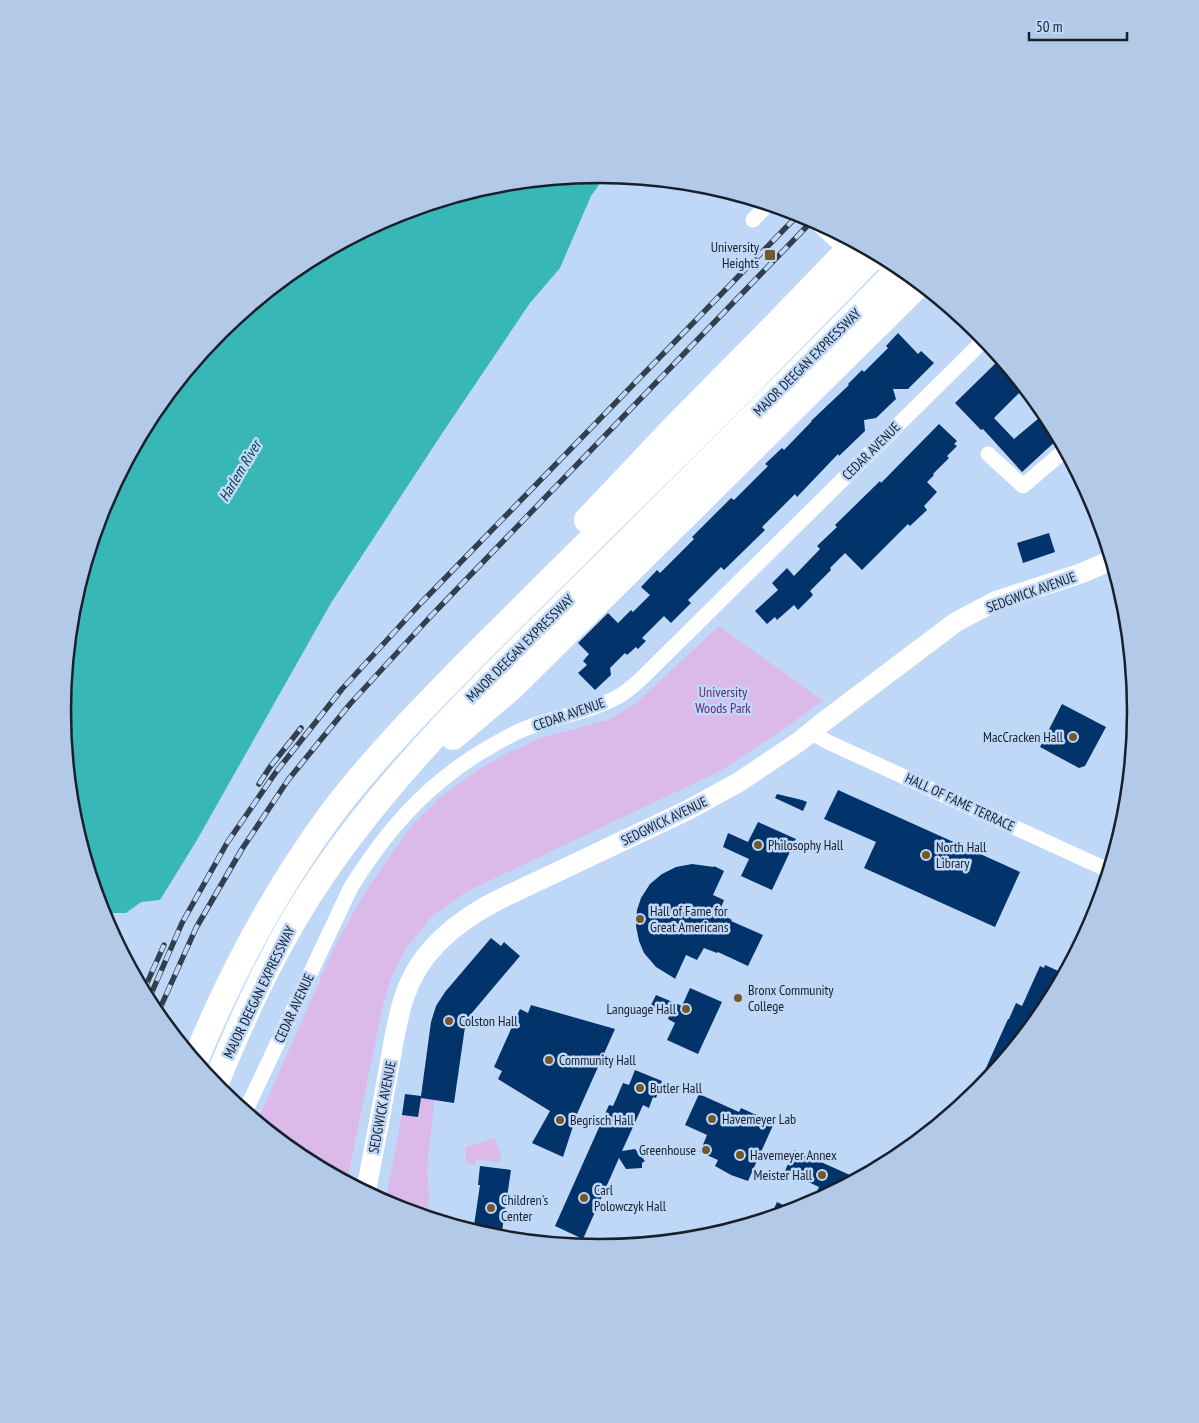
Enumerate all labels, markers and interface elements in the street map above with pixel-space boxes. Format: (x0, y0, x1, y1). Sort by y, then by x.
scale bar (1029, 10, 1126, 42)
text: 50 m (1036, 17, 1062, 36)
place label: University Heights (711, 238, 760, 272)
marker: University Heights (763, 248, 777, 262)
street label: MAJOR DEEGAN EXPRESSWAY (749, 304, 865, 420)
street label: CEDAR AVENUE (838, 418, 904, 484)
water label: Harlem River (214, 435, 266, 505)
street label: SEDGWICK AVENUE (984, 567, 1078, 617)
street label: MAJOR DEEGAN EXPRESSWAY (462, 590, 578, 706)
park label: University Woods Park (695, 683, 751, 717)
street label: CEDAR AVENUE (531, 693, 607, 735)
place label: MacCracken Hall (983, 728, 1064, 746)
marker: MacCracken Hall (1067, 731, 1079, 743)
street label: HALL OF FAME TERRACE (902, 769, 1018, 835)
street label: SEDGWICK AVENUE (618, 792, 710, 850)
place label: Philosophy Hall (768, 836, 844, 854)
place label: North Hall Library (936, 838, 987, 872)
marker: Philosophy Hall (752, 839, 764, 851)
marker: North Hall Library (920, 849, 932, 861)
place label: Hall of Fame for Great Americans (650, 902, 729, 936)
marker: Hall of Fame for Great Americans (634, 913, 646, 925)
street label: MAJOR DEEGAN EXPRESSWAY (219, 922, 299, 1061)
street label: CEDAR AVENUE (270, 970, 318, 1046)
place label: Bronx Community College (748, 981, 834, 1015)
marker: Bronx Community College (732, 992, 744, 1004)
place label: Language Hall (606, 1000, 677, 1018)
marker: Language Hall (680, 1003, 692, 1015)
place label: Colston Hall (459, 1012, 518, 1030)
marker: Colston Hall (443, 1015, 455, 1027)
place label: Community Hall (559, 1051, 637, 1069)
marker: Community Hall (543, 1054, 555, 1066)
street label: SEDGWICK AVENUE (364, 1059, 400, 1155)
place label: Butler Hall (650, 1079, 703, 1097)
marker: Butler Hall (634, 1082, 646, 1094)
place label: Havemeyer Lab (722, 1110, 796, 1128)
place label: Begrisch Hall (570, 1111, 634, 1129)
marker: Havemeyer Lab (706, 1113, 718, 1125)
marker: Begrisch Hall (554, 1114, 566, 1126)
place label: Greenhouse (639, 1141, 696, 1159)
marker: Greenhouse (700, 1144, 712, 1156)
place label: Havemeyer Annex (750, 1146, 837, 1164)
marker: Havemeyer Annex (734, 1149, 746, 1161)
place label: Meister Hall (754, 1166, 813, 1184)
marker: Meister Hall (816, 1169, 828, 1181)
place label: Carl Polowczyk Hall (594, 1181, 667, 1215)
place label: Children's Center (501, 1191, 549, 1225)
marker: Carl Polowczyk Hall (578, 1192, 590, 1204)
marker: Children's Center (485, 1202, 497, 1214)

